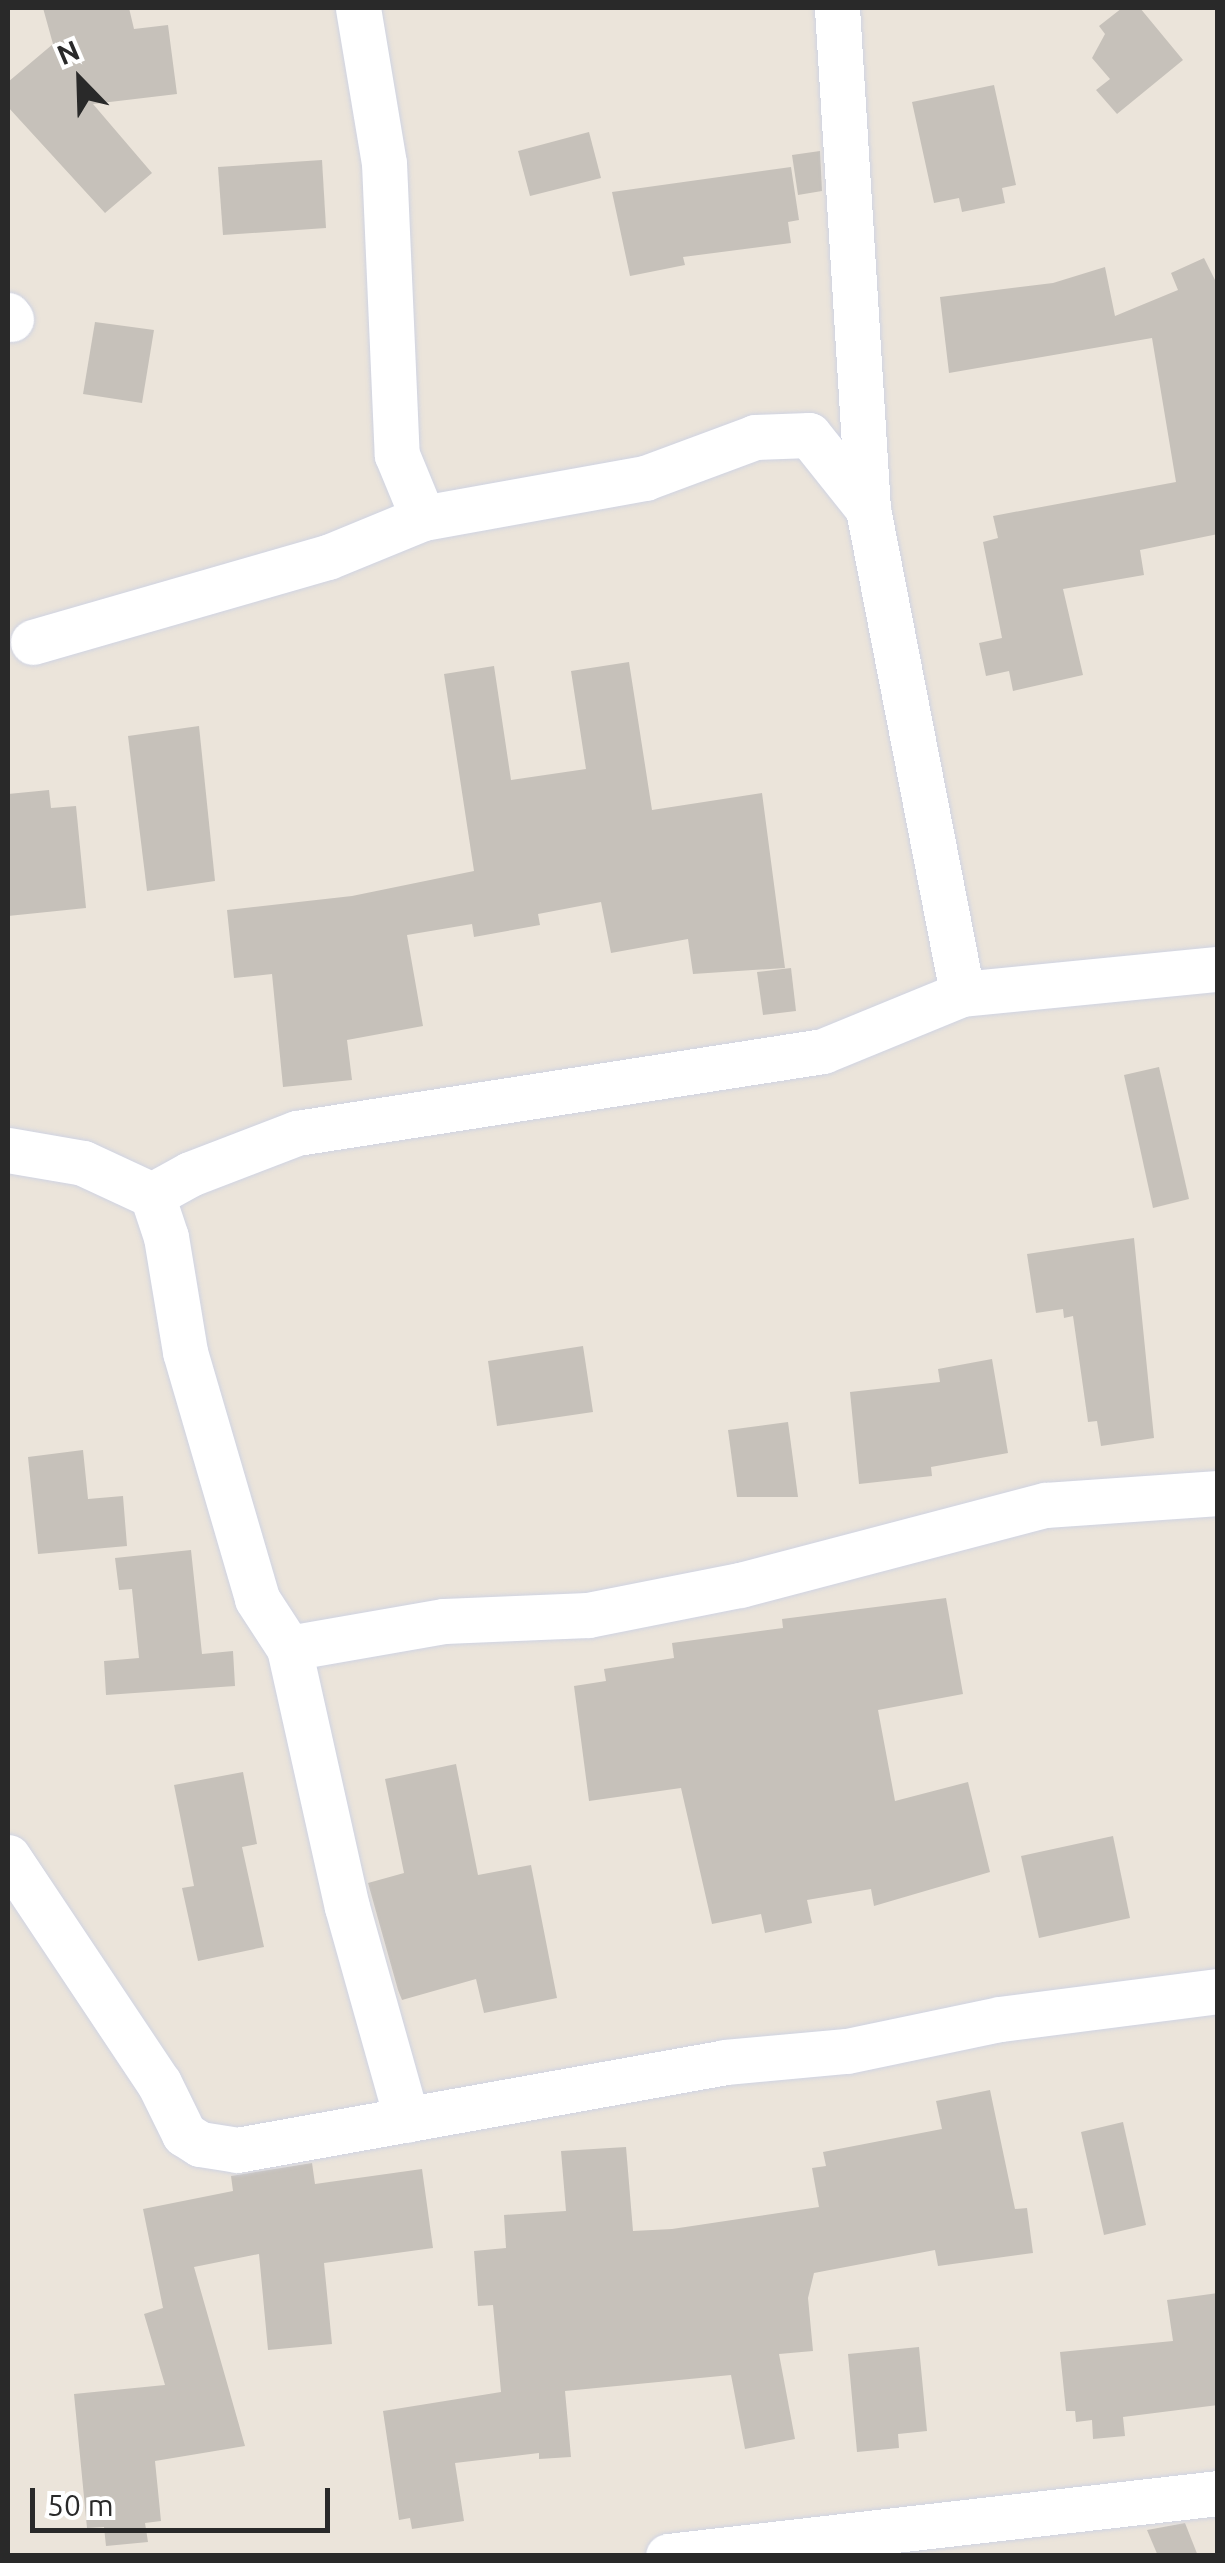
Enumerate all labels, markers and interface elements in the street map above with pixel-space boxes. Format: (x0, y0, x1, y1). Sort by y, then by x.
north arrow (30, 30, 130, 130)
text: N (52, 34, 84, 70)
scale bar (35, 2468, 335, 2530)
text: 50 m (47, 2488, 114, 2522)

